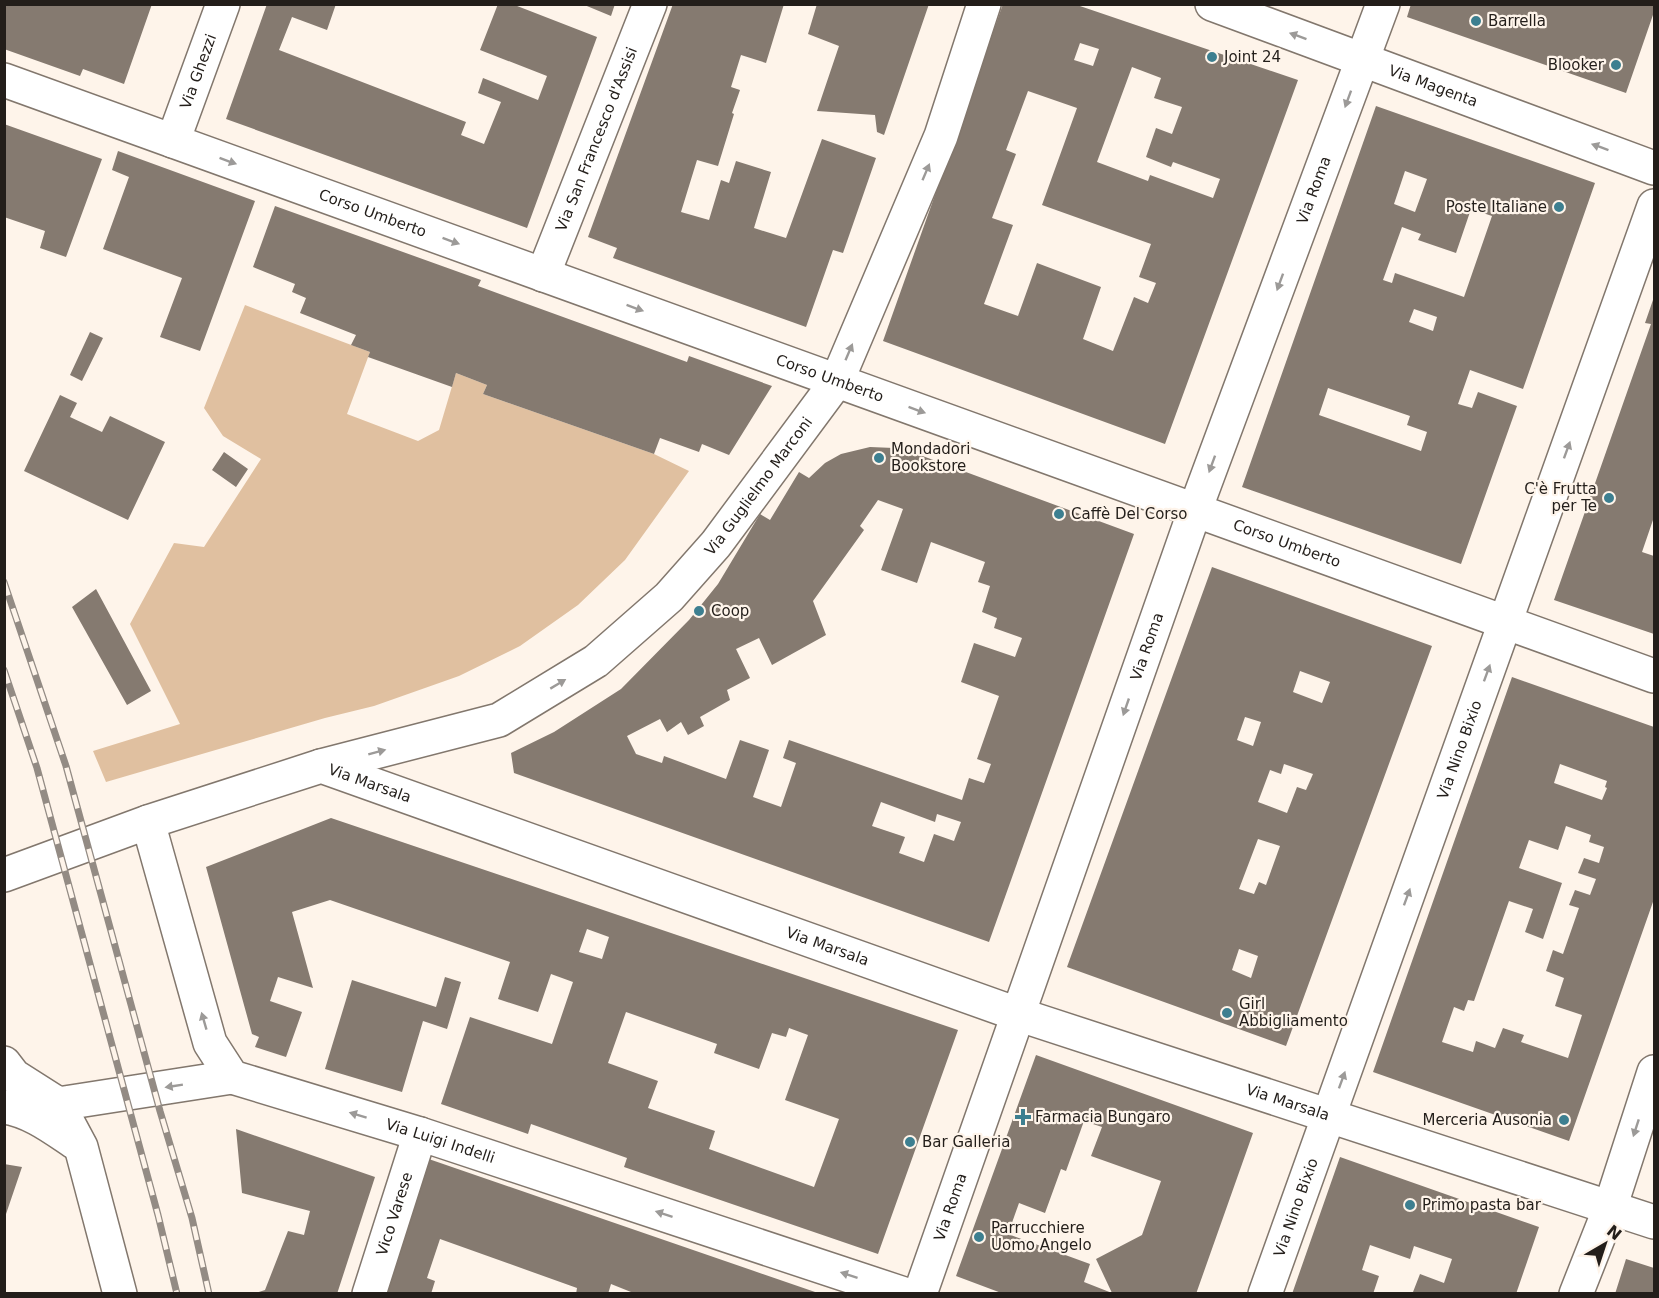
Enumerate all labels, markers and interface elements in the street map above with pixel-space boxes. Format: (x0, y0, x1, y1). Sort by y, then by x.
place label: Barrella (1488, 12, 1546, 30)
marker: Barrella (1469, 14, 1483, 28)
one-way arrow (1289, 31, 1307, 41)
street label: Via Ghezzi (176, 32, 220, 111)
street label: Via San Francesco d'Assisi (552, 44, 641, 234)
place label: Joint 24 (1223, 48, 1281, 66)
marker: Joint 24 (1205, 50, 1219, 64)
place label: Blooker (1548, 56, 1605, 74)
marker: Blooker (1609, 58, 1623, 72)
street label: Via Magenta (1386, 61, 1480, 111)
one-way arrow (1342, 90, 1352, 108)
one-way arrow (1590, 142, 1608, 152)
street label: Via Roma (1293, 154, 1335, 227)
one-way arrow (219, 157, 237, 166)
one-way arrow (922, 163, 931, 181)
street label: Corso Umberto (316, 185, 429, 241)
place label: Poste Italiane (1446, 198, 1547, 216)
marker: Poste Italiane (1552, 200, 1566, 214)
one-way arrow (442, 237, 460, 247)
one-way arrow (1275, 273, 1285, 291)
one-way arrow (626, 303, 644, 313)
one-way arrow (844, 342, 854, 360)
street label: Corso Umberto (773, 351, 886, 406)
one-way arrow (908, 405, 926, 415)
street label: Via Guglielmo Marconi (701, 414, 816, 559)
place label: Mondadori Bookstore (891, 440, 970, 475)
one-way arrow (1562, 441, 1572, 459)
marker: Mondadori Bookstore (872, 451, 886, 465)
one-way arrow (1207, 456, 1217, 474)
place label: C'è Frutta per Te (1524, 480, 1597, 515)
marker: C'è Frutta per Te (1602, 491, 1616, 505)
place label: Caffè Del Corso (1071, 505, 1188, 523)
marker: Caffè Del Corso (1052, 507, 1066, 521)
street label: Corso Umberto (1231, 516, 1343, 571)
place label: Coop (711, 602, 749, 620)
marker: Coop (692, 604, 706, 618)
street label: Via Roma (1127, 610, 1167, 683)
one-way arrow (1482, 664, 1492, 682)
one-way arrow (550, 679, 566, 690)
street label: Via Nino Bixio (1434, 698, 1486, 802)
one-way arrow (1120, 699, 1130, 717)
one-way arrow (368, 746, 387, 756)
street label: Via Marsala (326, 760, 414, 806)
one-way arrow (1403, 888, 1413, 906)
street label: Via Marsala (784, 923, 871, 970)
place label: Girl Abbigliamento (1239, 995, 1348, 1030)
marker: Girl Abbigliamento (1220, 1006, 1234, 1020)
one-way arrow (198, 1012, 208, 1031)
one-way arrow (1337, 1071, 1347, 1089)
street label: Via Marsala (1244, 1080, 1332, 1124)
one-way arrow (165, 1082, 184, 1091)
place label: Farmacia Bungaro (1035, 1108, 1171, 1126)
one-way arrow (349, 1110, 367, 1119)
marker: Farmacia Bungaro (1016, 1110, 1030, 1124)
place label: Merceria Ausonia (1423, 1111, 1552, 1129)
marker: Merceria Ausonia (1557, 1113, 1571, 1127)
street label: Via Luigi Indelli (384, 1115, 497, 1167)
one-way arrow (1631, 1119, 1641, 1137)
place label: Bar Galleria (922, 1133, 1010, 1151)
marker: Bar Galleria (903, 1135, 917, 1149)
street label: Via Nino Bixio (1270, 1156, 1322, 1259)
street label: Vico Varese (373, 1170, 416, 1258)
street label: Via Roma (930, 1171, 971, 1244)
place label: Primo pasta bar (1422, 1196, 1542, 1214)
marker: Primo pasta bar (1403, 1198, 1417, 1212)
one-way arrow (655, 1209, 673, 1218)
north arrow (1575, 1214, 1635, 1274)
place label: Parrucchiere Uomo Angelo (991, 1219, 1092, 1254)
text: N (1603, 1221, 1625, 1244)
marker: Parrucchiere Uomo Angelo (972, 1230, 986, 1244)
one-way arrow (840, 1270, 858, 1279)

